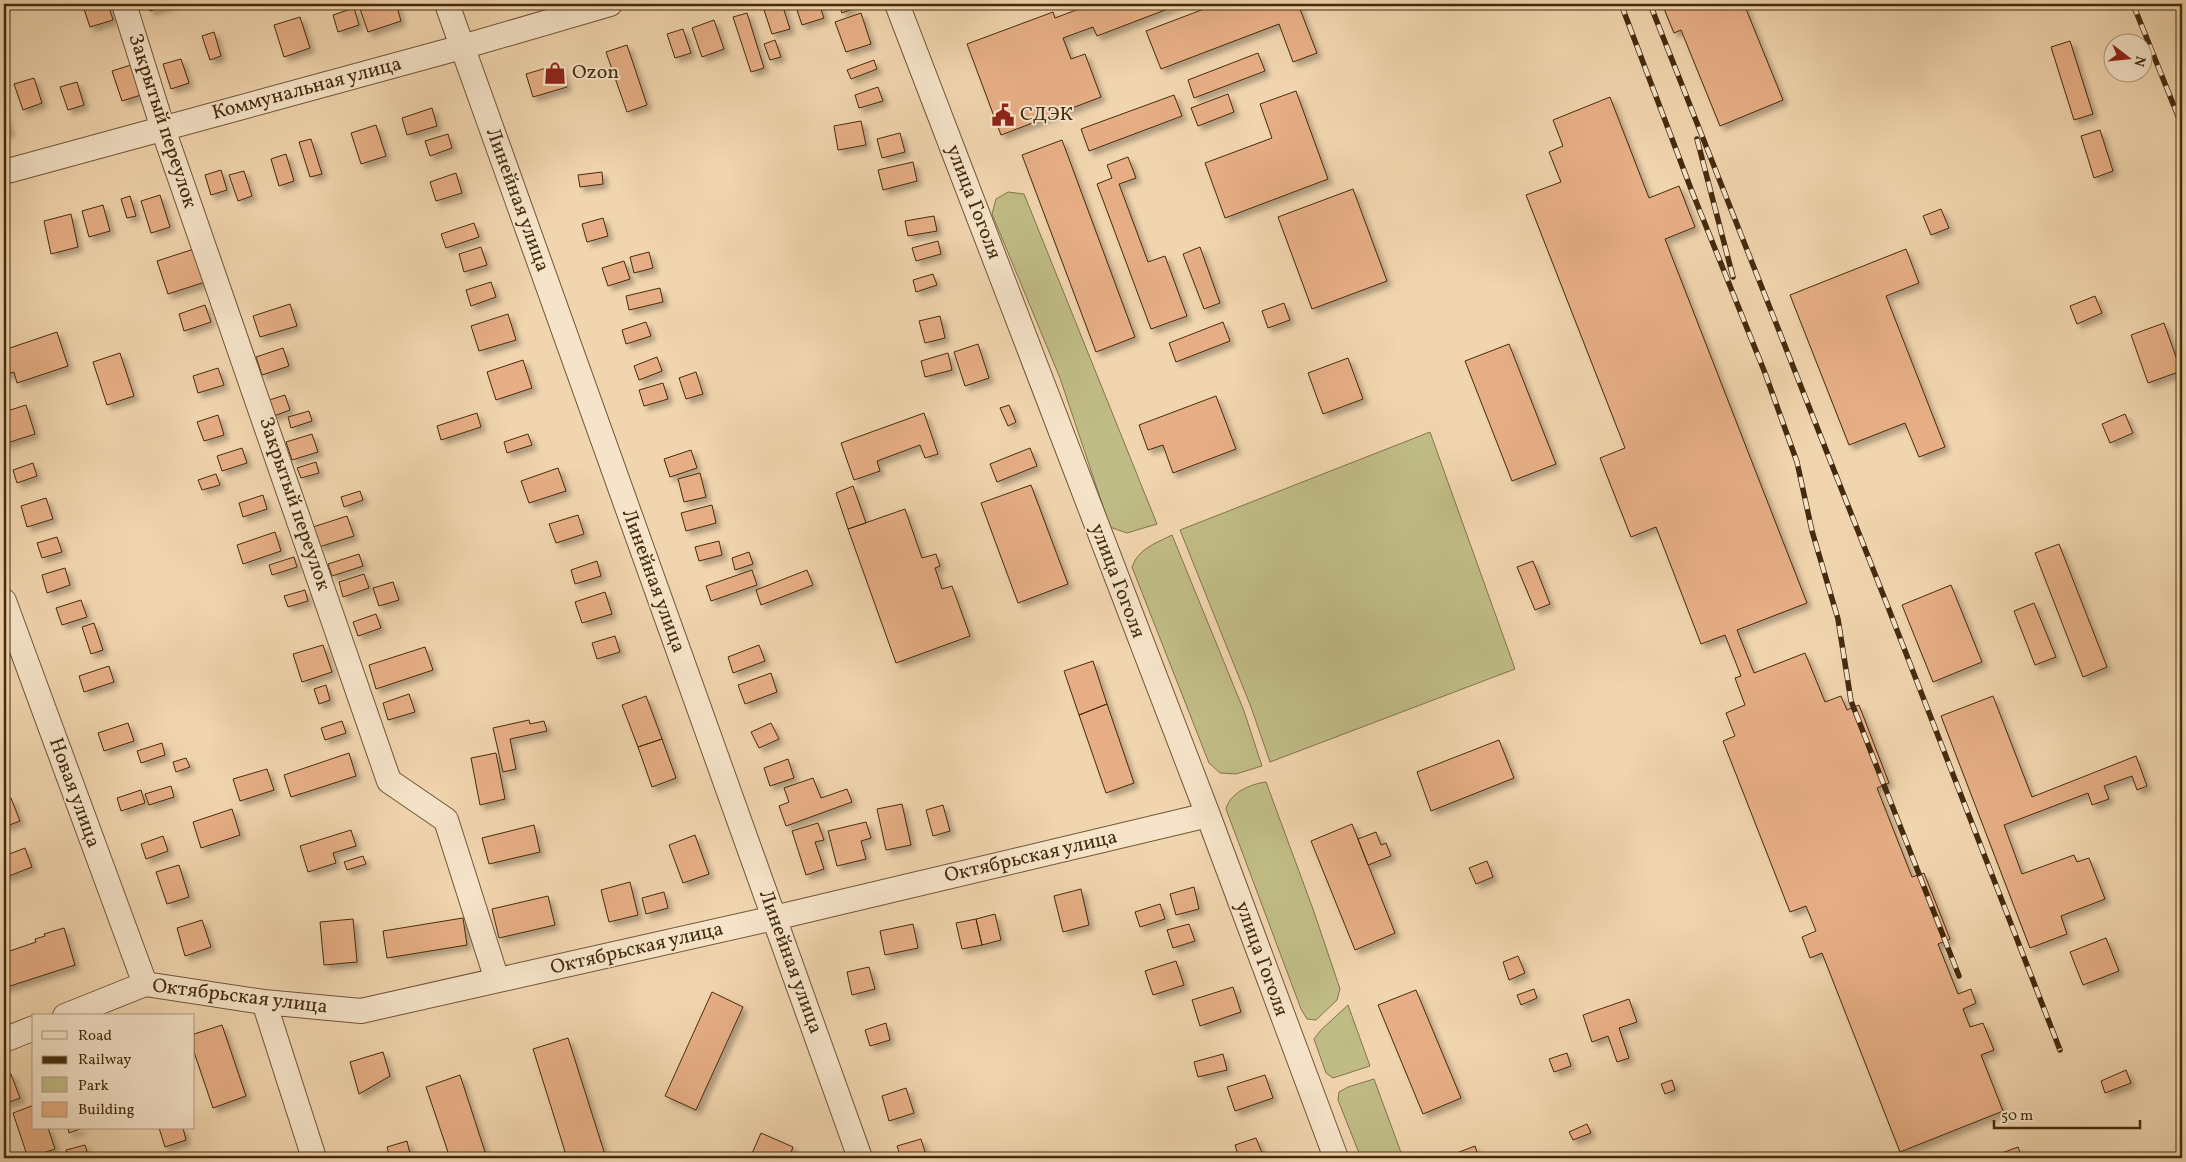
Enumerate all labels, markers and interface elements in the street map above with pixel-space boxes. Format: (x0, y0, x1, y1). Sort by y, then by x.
street label: Закрытый переулок (121, 30, 204, 212)
north arrow (2104, 32, 2154, 82)
street label: Коммунальная улица (209, 50, 405, 128)
text: N (2129, 54, 2150, 69)
place label: Ozon (572, 59, 619, 87)
shop icon: Ozon (542, 60, 568, 86)
place label: СДЭК (1020, 101, 1073, 129)
public building icon: СДЭК (990, 102, 1016, 128)
street label: Линейная улица (478, 124, 556, 276)
street label: улица Гоголя (938, 141, 1008, 263)
street label: Закрытый переулок (251, 413, 337, 595)
street label: Линейная улица (614, 505, 692, 657)
street label: улица Гоголя (1082, 520, 1152, 642)
street label: Новая улица (41, 734, 107, 852)
street label: Октябрьская улица (942, 823, 1120, 890)
street label: Линейная улица (751, 886, 829, 1038)
street label: улица Гоголя (1227, 898, 1295, 1020)
street label: Октябрьская улица (548, 915, 726, 982)
street label: Октябрьская улица (151, 972, 329, 1022)
legend (32, 1014, 195, 1130)
text: Road (78, 1026, 112, 1047)
text: Railway (78, 1050, 131, 1071)
text: Park (78, 1076, 109, 1097)
scale bar (1994, 1097, 2140, 1129)
text: Building (78, 1100, 135, 1121)
text: 50 m (2001, 1106, 2033, 1127)

